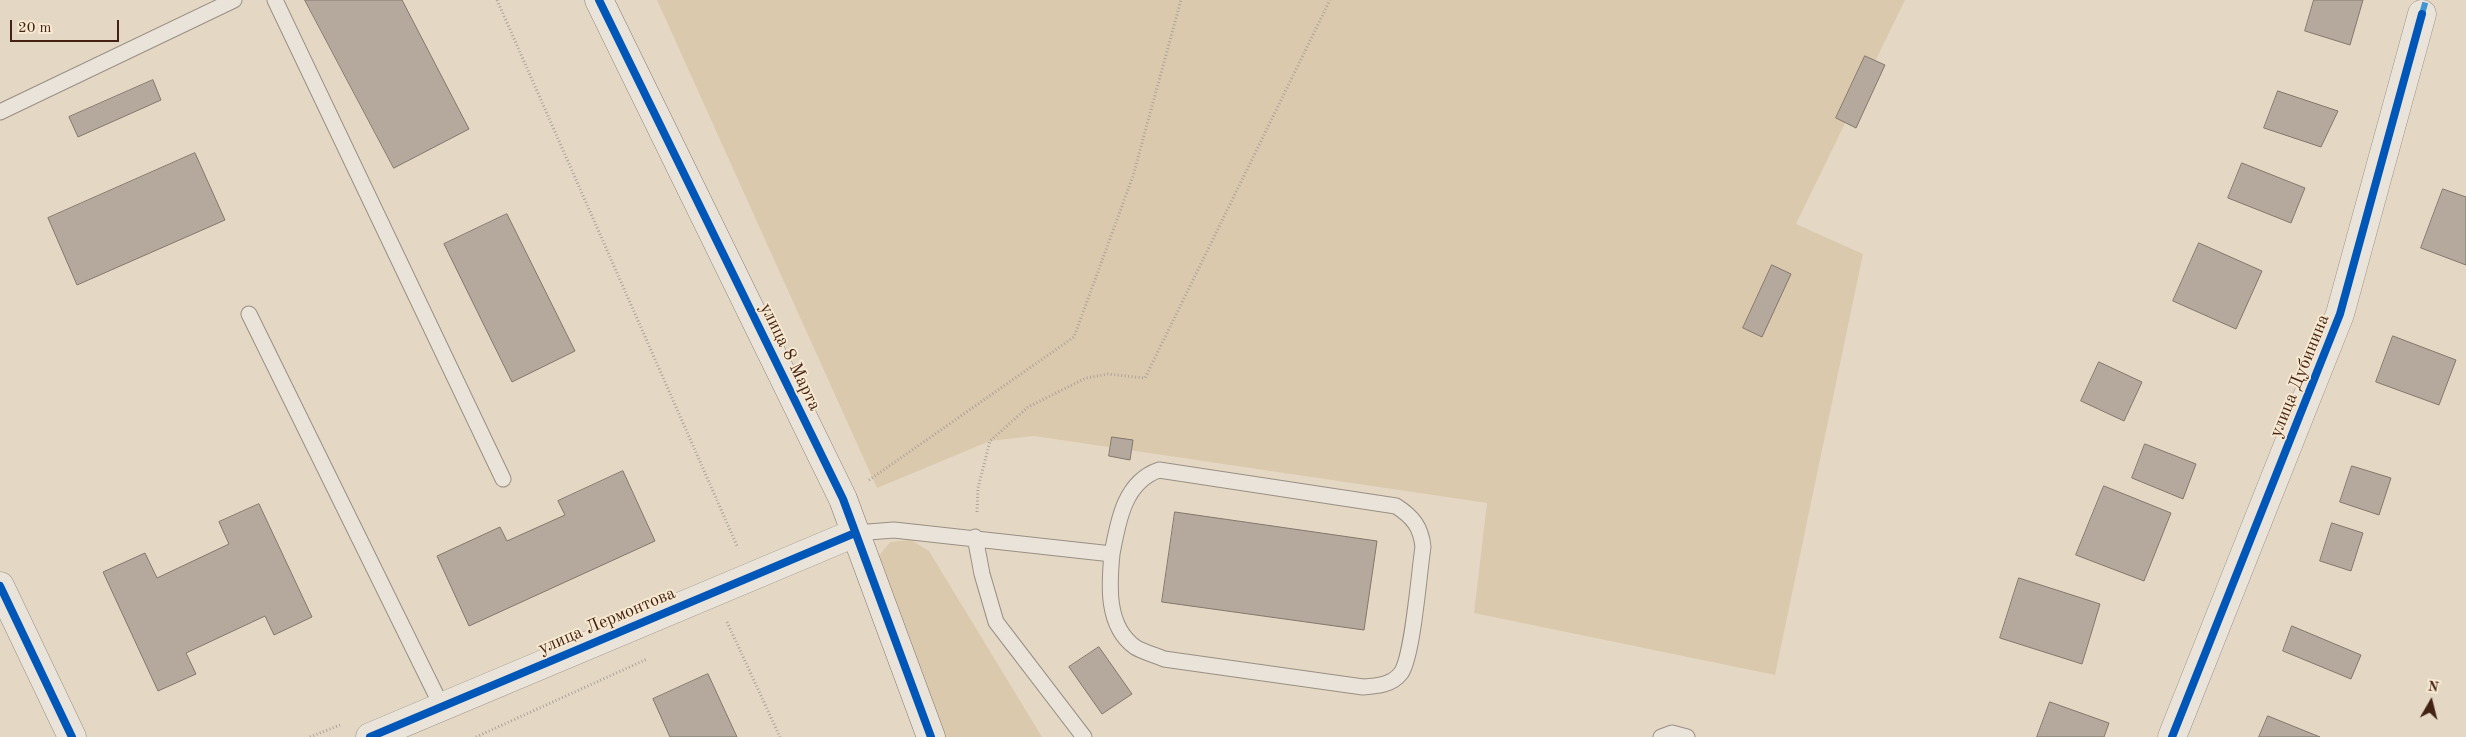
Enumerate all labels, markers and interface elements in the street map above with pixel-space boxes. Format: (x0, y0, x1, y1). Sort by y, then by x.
scale bar (12, 10, 121, 42)
text: 20 m (18, 21, 52, 36)
street label: улица 8 Марта (755, 300, 825, 414)
street label: улица Дубинина (2265, 311, 2335, 441)
street label: улица Лермонтова (535, 582, 679, 660)
north arrow (2406, 677, 2456, 727)
text: N (2427, 679, 2439, 695)

